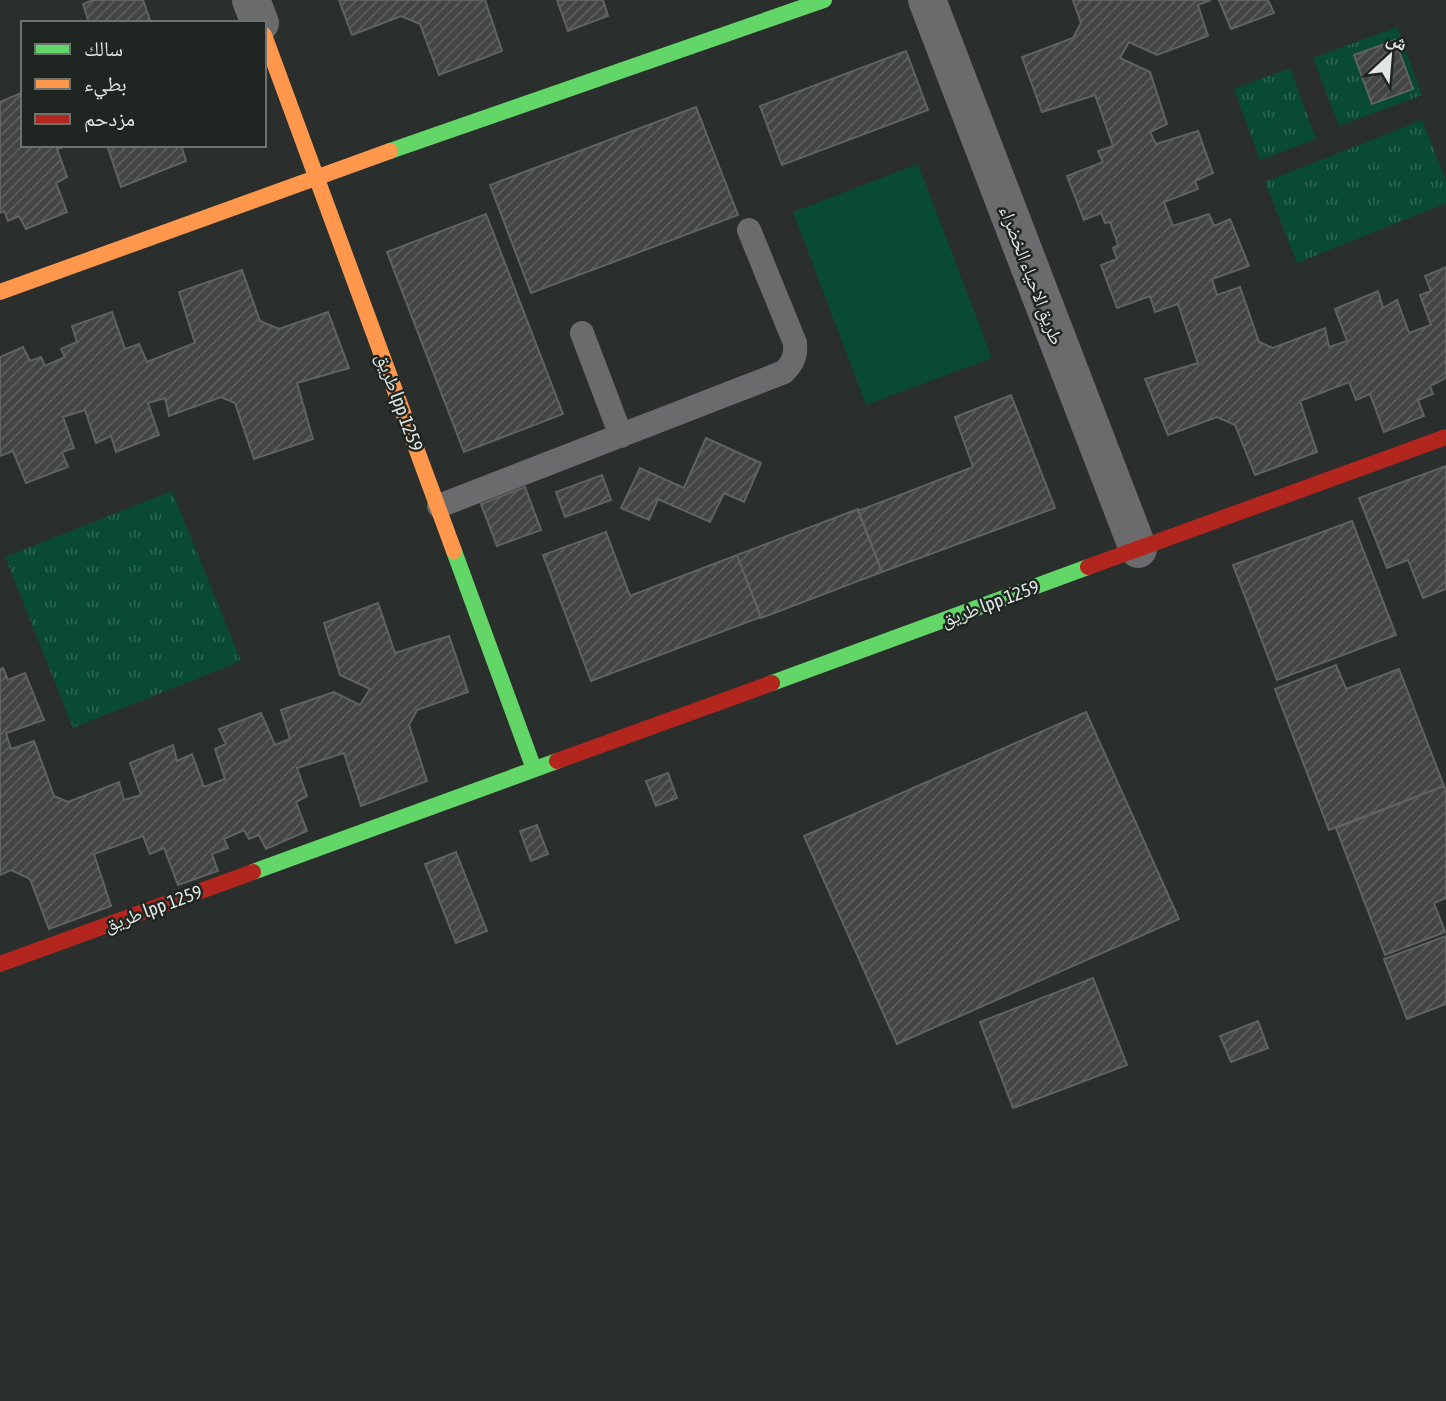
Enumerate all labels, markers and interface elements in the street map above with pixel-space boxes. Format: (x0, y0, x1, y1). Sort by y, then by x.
legend (21, 21, 266, 147)
north arrow (1355, 21, 1425, 91)
text: ش (1383, 26, 1411, 56)
text: سالك (84, 36, 123, 60)
text: بطيء (84, 71, 127, 100)
text: مزدحم (84, 106, 135, 133)
street label: طريق الاحياء الخضراء (994, 202, 1069, 348)
street label: طريق lpp 1259 (371, 350, 428, 455)
street label: طريق lpp 1259 (938, 575, 1043, 632)
street label: طريق lpp 1259 (101, 880, 206, 937)

